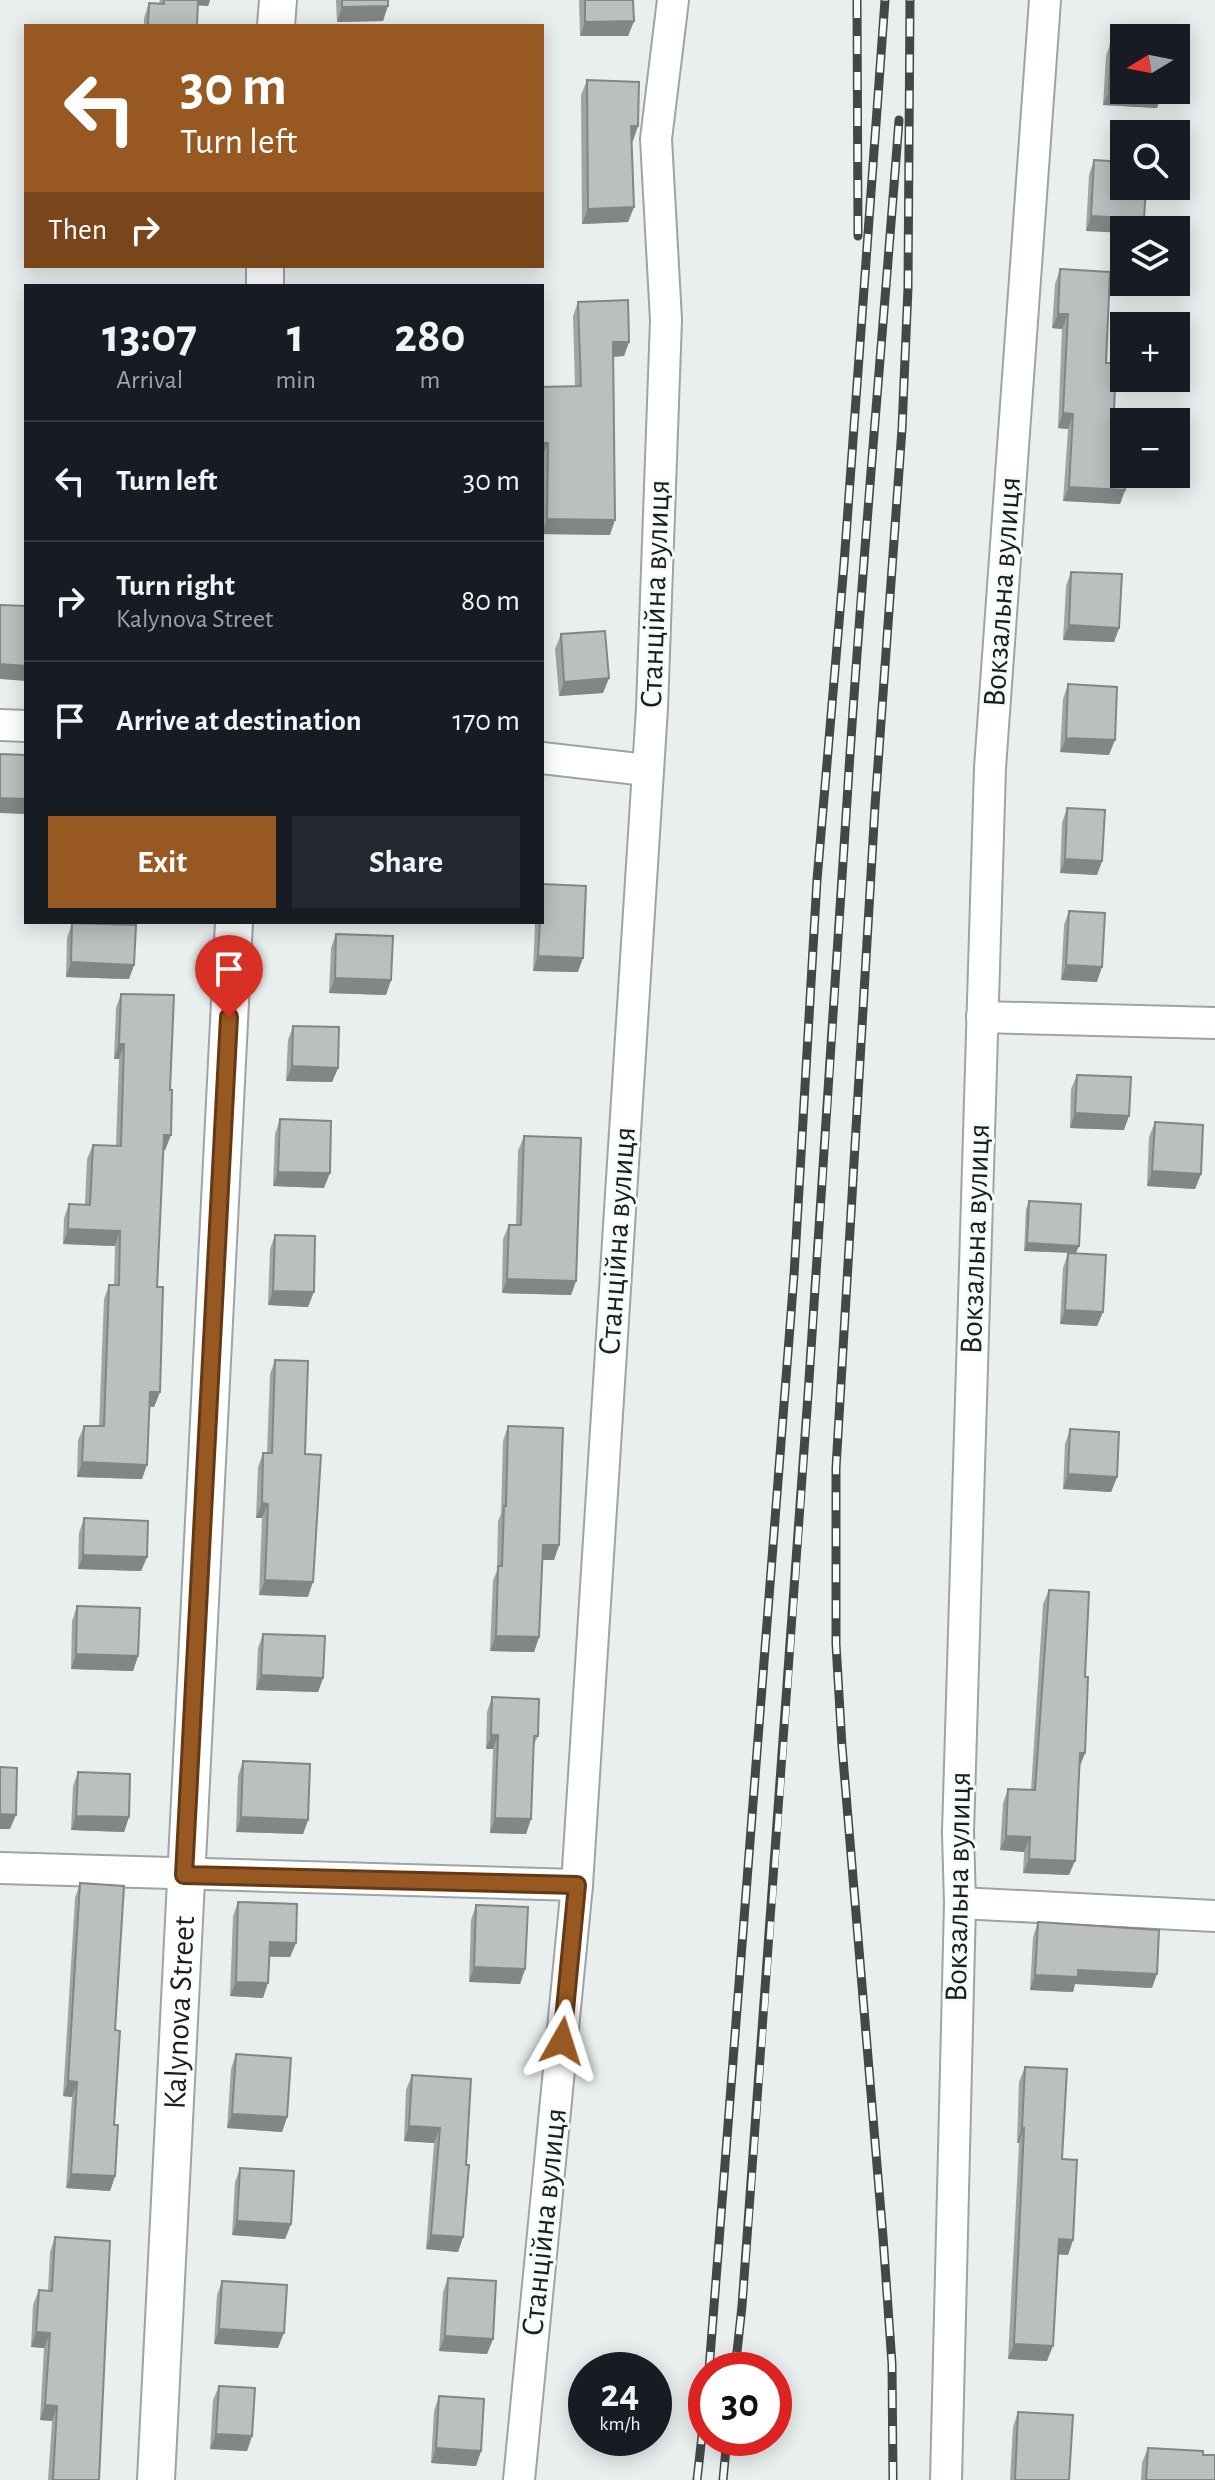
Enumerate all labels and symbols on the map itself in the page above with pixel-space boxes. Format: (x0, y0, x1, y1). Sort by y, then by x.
north arrow (1110, 24, 1190, 104)
street label: Вокзальна вулиця (978, 476, 1026, 708)
street label: Станційна вулиця (635, 479, 675, 709)
pin (195, 935, 263, 1017)
street label: Вокзальна вулиця (955, 1123, 995, 1355)
street label: Станційна вулиця (593, 1126, 641, 1356)
street label: Вокзальна вулиця (940, 1771, 976, 2003)
street label: Kalynova Street (159, 1915, 200, 2110)
position arrow (520, 1999, 604, 2083)
street label: Станційна вулиця (516, 2106, 572, 2338)
speed limit sign: 30 (688, 2352, 792, 2456)

